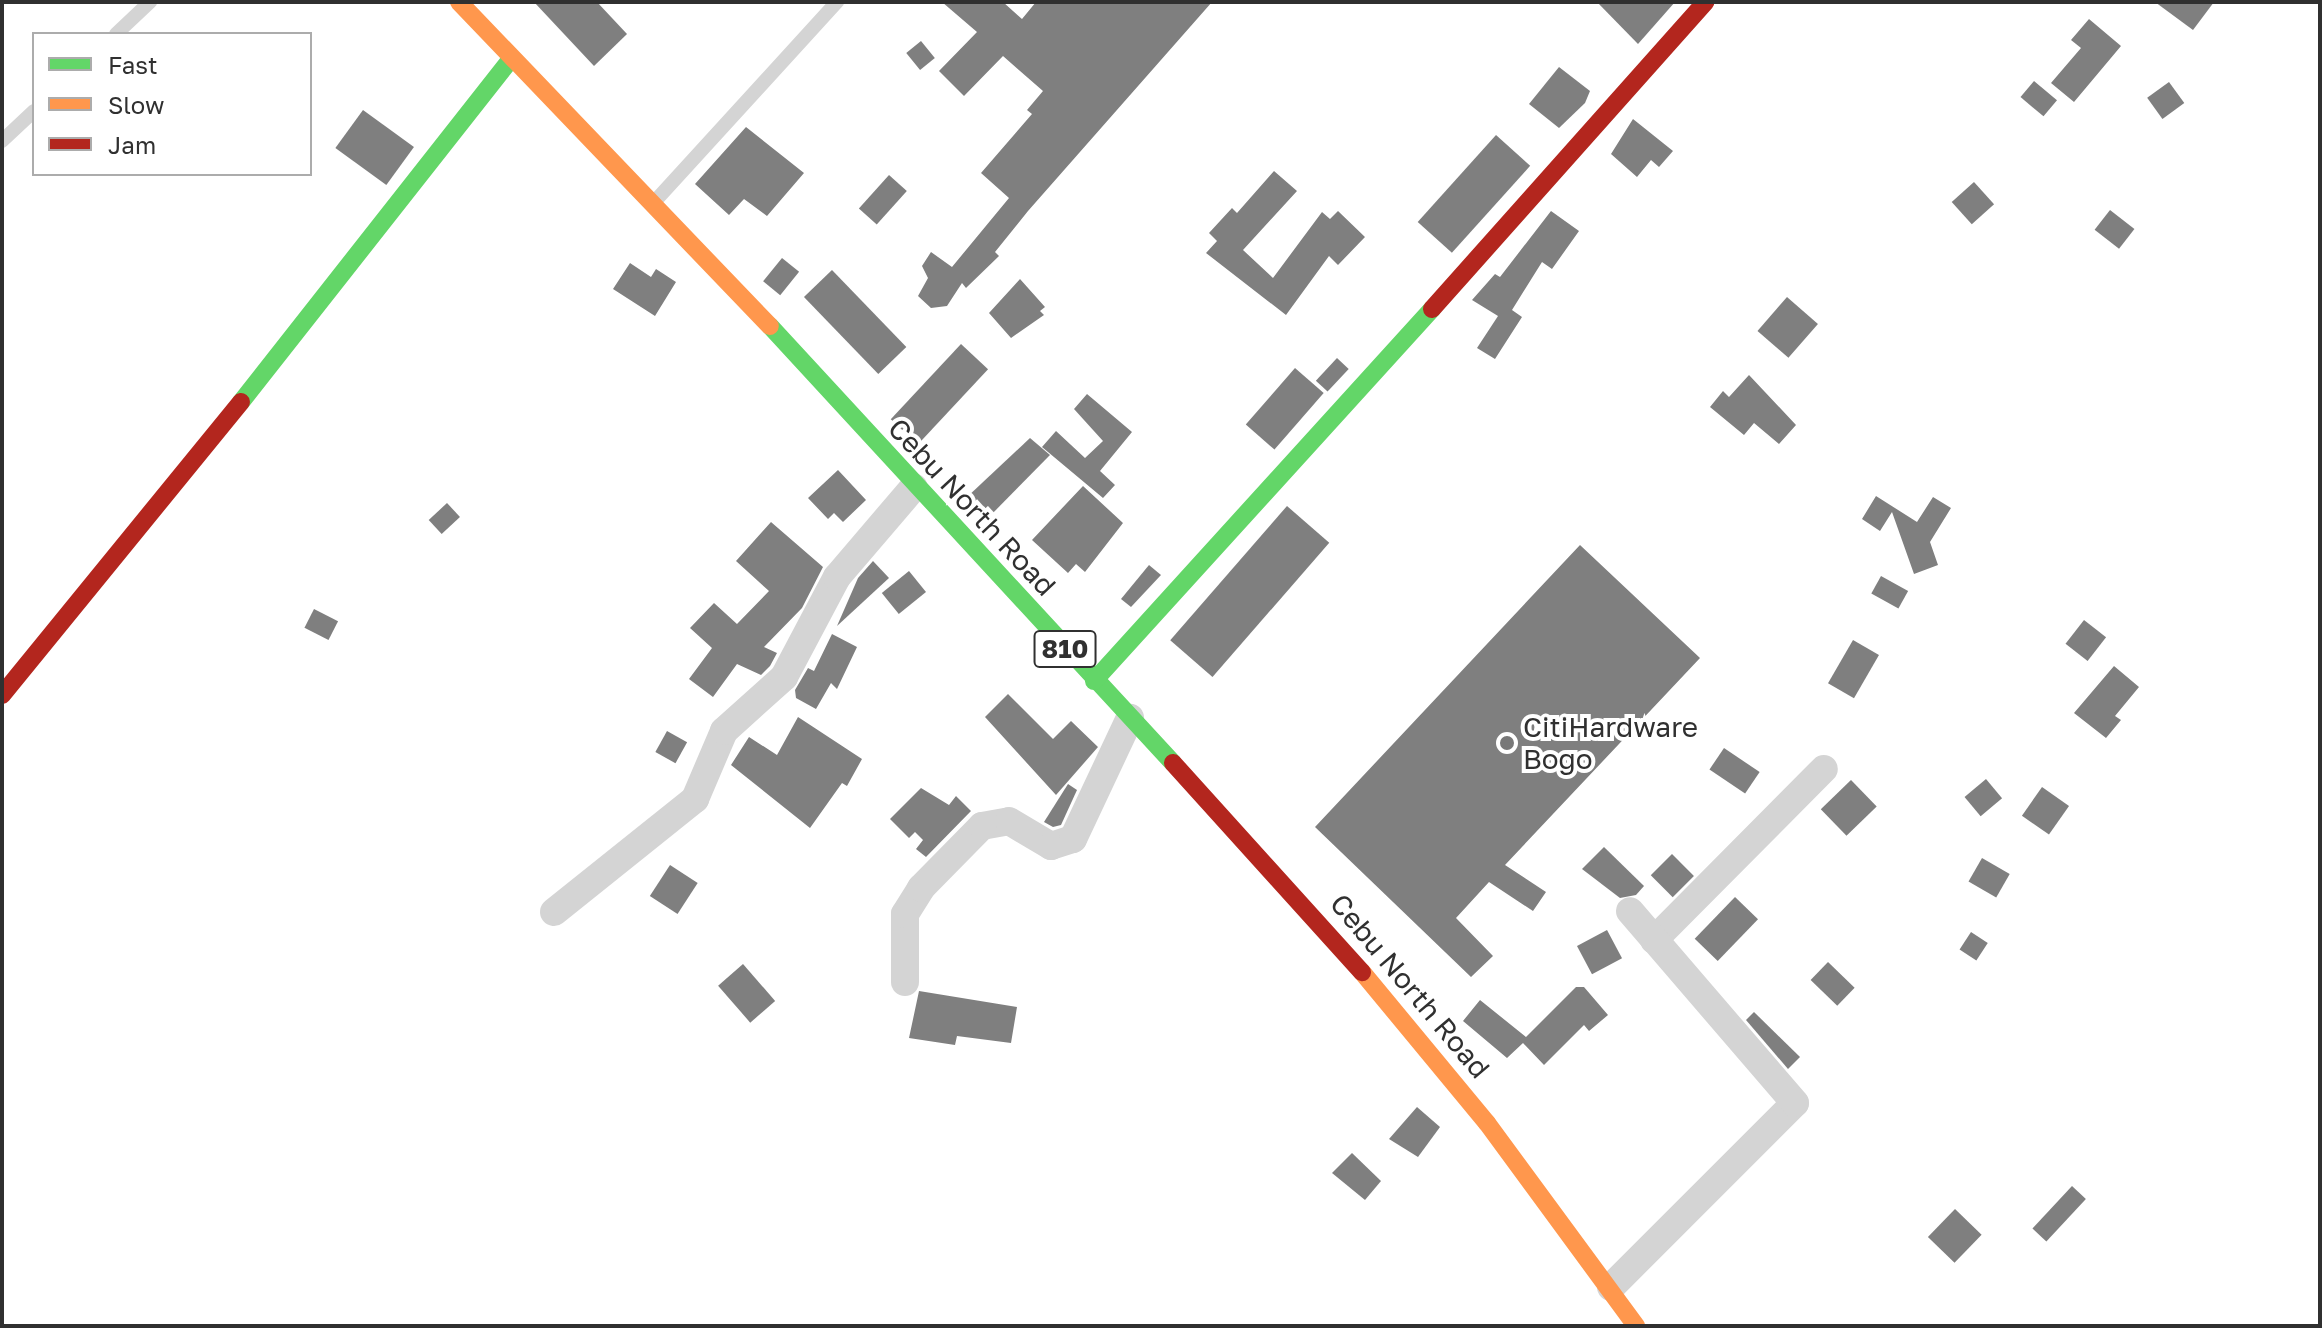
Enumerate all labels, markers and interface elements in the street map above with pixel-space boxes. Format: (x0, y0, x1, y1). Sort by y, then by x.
legend (32, 32, 312, 176)
text: Fast (108, 50, 158, 79)
text: Slow (108, 90, 164, 119)
text: Jam (108, 130, 156, 159)
street label: Cebu North Road (881, 411, 1063, 603)
road number: 810 (1033, 627, 1097, 671)
place label: CitiHardware Bogo (1523, 710, 1698, 776)
marker: CitiHardware Bogo (1498, 734, 1516, 752)
street label: Cebu North Road (1323, 887, 1497, 1085)

